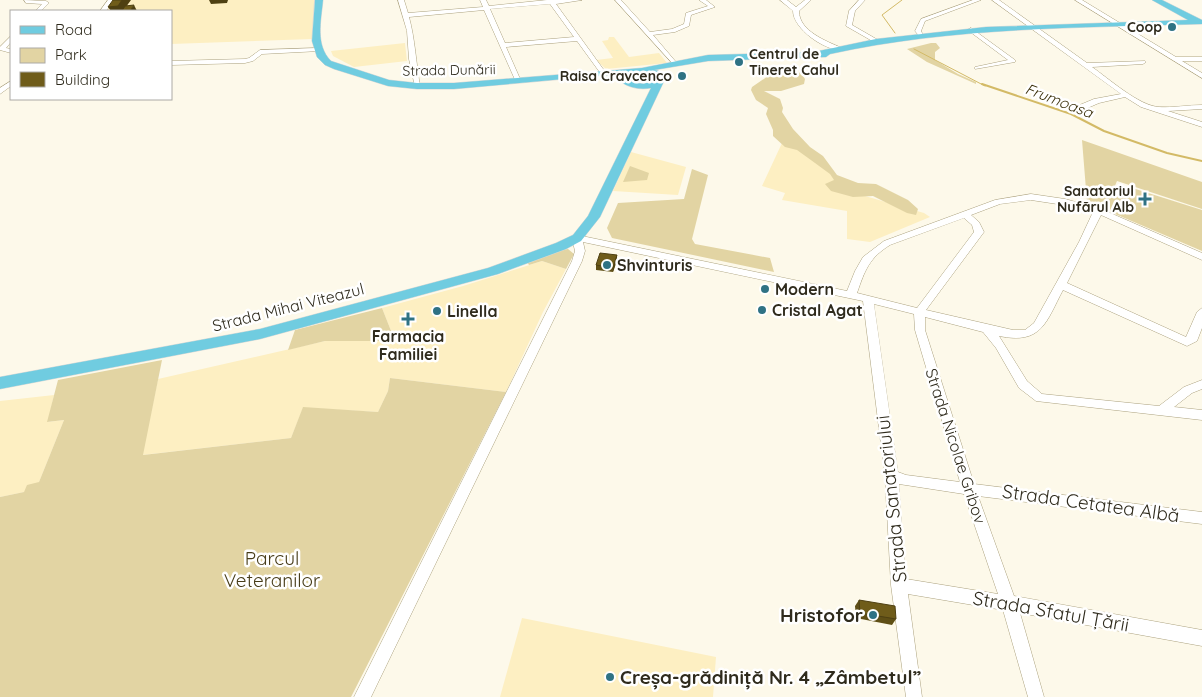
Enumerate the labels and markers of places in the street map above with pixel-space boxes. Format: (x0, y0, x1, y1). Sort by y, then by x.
place label: Coop (1127, 18, 1162, 36)
marker: Coop (1166, 21, 1178, 33)
place label: Centrul de Tineret Cahul (749, 45, 839, 79)
marker: Centrul de Tineret Cahul (733, 56, 745, 68)
place label: Raisa Cravcenco (560, 67, 672, 85)
marker: Raisa Cravcenco (676, 70, 688, 82)
place label: Sanatoriul Nufărul Alb (1057, 182, 1134, 216)
marker: Sanatoriul Nufărul Alb (1138, 192, 1152, 206)
place label: Shvinturis (617, 255, 693, 275)
marker: Shvinturis (601, 259, 613, 271)
place label: Modern (775, 279, 834, 299)
marker: Modern (759, 283, 771, 295)
place label: Cristal Agat (772, 300, 863, 320)
place label: Linella (447, 301, 497, 321)
marker: Cristal Agat (756, 304, 768, 316)
marker: Linella (431, 305, 443, 317)
marker: Farmacia Familiei (402, 313, 414, 325)
place label: Farmacia Familiei (372, 326, 444, 364)
place label: Hristofor (780, 603, 863, 627)
marker: Hristofor (867, 609, 879, 621)
place label: Creșa-grădiniță Nr. 4 „Zâmbetul” (620, 665, 922, 690)
marker: Creșa-grădiniță Nr. 4 „Zâmbetul” (604, 671, 616, 683)

